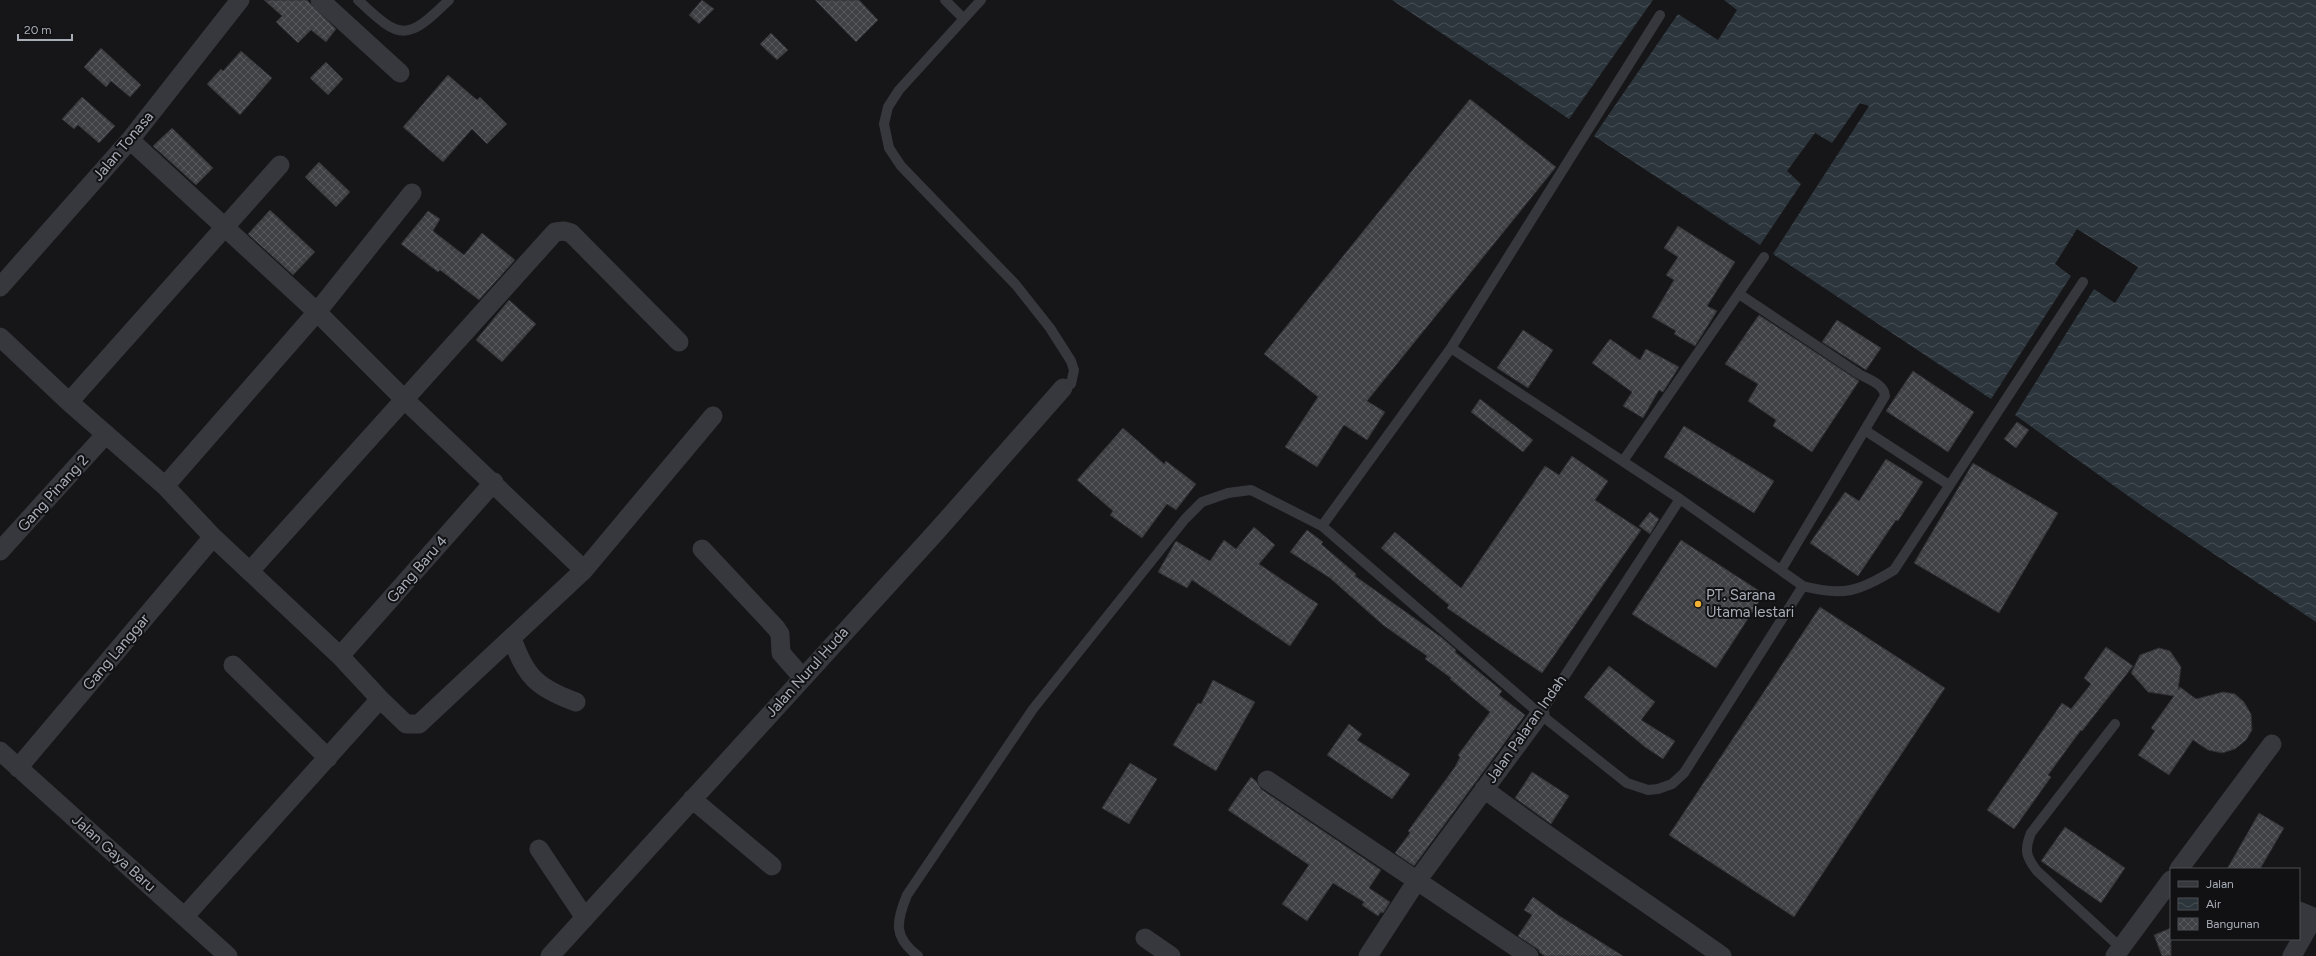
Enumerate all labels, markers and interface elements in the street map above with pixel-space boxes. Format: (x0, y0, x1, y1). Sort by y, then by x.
scale bar (18, 16, 72, 42)
text: 20 m (24, 23, 52, 37)
street label: Jalan Tonasa (89, 108, 157, 184)
street label: Gang Pinang 2 (14, 451, 92, 535)
street label: Gang Baru 4 (383, 532, 451, 606)
place label: PT. Sarana Utama lestari (1706, 586, 1794, 621)
marker: PT. Sarana Utama lestari (1693, 599, 1703, 609)
street label: Gang Langgar (79, 610, 153, 694)
street label: Jalan Nurul Huda (762, 623, 852, 721)
street label: Jalan Palaran Indah (1482, 672, 1570, 786)
street label: Jalan Gaya Baru (68, 811, 160, 895)
legend (2170, 868, 2300, 940)
text: Jalan (2206, 877, 2234, 891)
text: Air (2206, 897, 2221, 911)
text: Bangunan (2206, 917, 2260, 931)

